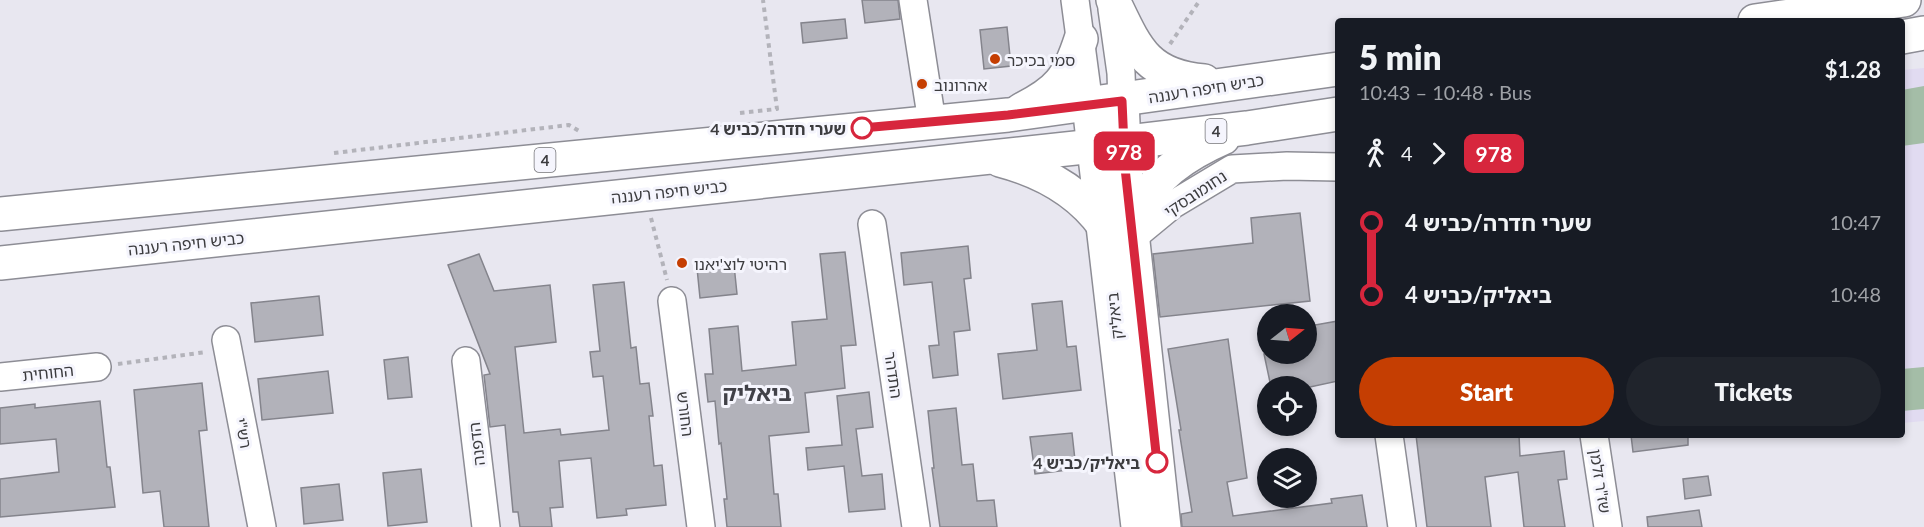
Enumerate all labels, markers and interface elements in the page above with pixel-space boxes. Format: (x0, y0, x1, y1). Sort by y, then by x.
text: 5 min (1359, 37, 1441, 77)
place label: סמי בכיכר (1007, 50, 1075, 69)
marker: סמי בכיכר (988, 52, 1002, 66)
text: $1.28 (1825, 56, 1881, 83)
street label: כביש חיפה רעננה (1147, 69, 1265, 107)
place label: אהרונוב (934, 75, 987, 94)
marker: אהרונוב (915, 77, 929, 91)
text: 10:43 – 10:48 · Bus (1359, 80, 1532, 104)
marker: שערי חדרה/כביש 4 (851, 117, 873, 139)
place label: שערי חדרה/כביש 4 (710, 119, 846, 138)
road number: 4 (1206, 119, 1226, 143)
line badge: 978 (1090, 132, 1158, 170)
icon: walk (1359, 137, 1392, 170)
icon: forward (1422, 137, 1455, 170)
text: 978 (1106, 139, 1142, 164)
text: 4 (1401, 141, 1413, 165)
text: 978 (1476, 141, 1512, 166)
road number: 4 (534, 148, 556, 172)
street label: נחומובסקי (1160, 166, 1230, 220)
street label: כביש חיפה רעננה (610, 175, 728, 207)
text: שערי חדרה/כביש 4 (1405, 209, 1592, 236)
text: 10:47 (1830, 210, 1881, 234)
street label: כביש חיפה רעננה (127, 227, 245, 259)
place label: רהיטי לוצ'יאנו (694, 254, 787, 273)
marker: רהיטי לוצ'יאנו (675, 256, 689, 270)
text: ביאליק/כביש 4 (1405, 281, 1552, 308)
text: 10:48 (1830, 282, 1881, 306)
street label: ביאליק (1102, 292, 1126, 340)
north arrow (1257, 304, 1317, 364)
map controls (1257, 304, 1317, 508)
street label: התדהר (881, 350, 907, 400)
button: Start (1359, 357, 1614, 426)
button: Tickets (1626, 357, 1881, 426)
street label: החוחית (21, 360, 75, 384)
button: locate (1257, 376, 1317, 436)
district label: ביאליק (722, 379, 792, 406)
street label: החורש (674, 390, 698, 438)
street label: רש"י (232, 416, 256, 450)
street label: הדפנה (464, 421, 488, 467)
button: layers (1257, 448, 1317, 508)
street label: שז"ר זלמן (1587, 448, 1615, 514)
marker: ביאליק/כביש 4 (1146, 451, 1168, 473)
place label: ביאליק/כביש 4 (1033, 453, 1140, 472)

